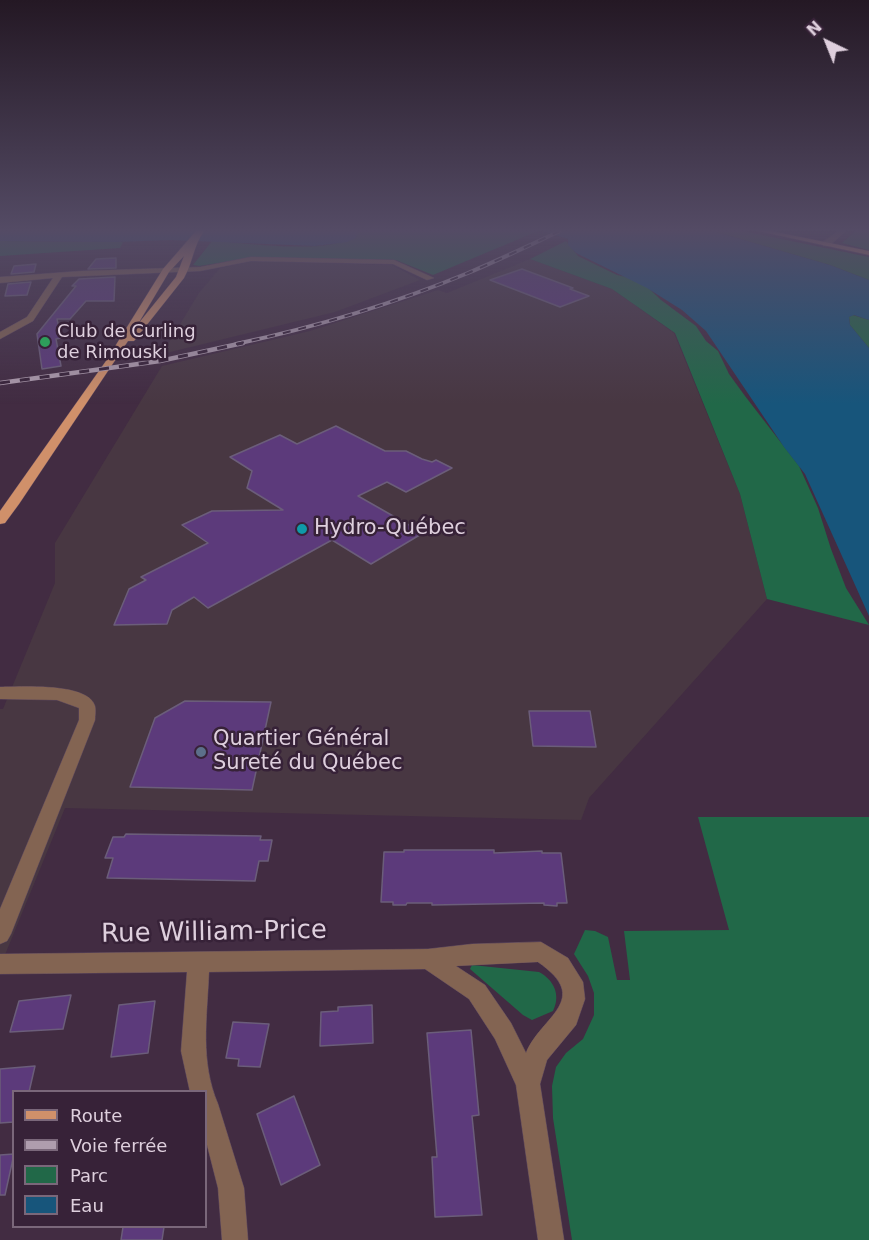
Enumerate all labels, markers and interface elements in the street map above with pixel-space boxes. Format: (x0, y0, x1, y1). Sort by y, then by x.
north arrow (797, 12, 857, 72)
text: N (803, 17, 826, 40)
place label: Club de Curling de Rimouski (57, 321, 196, 364)
marker: Club de Curling de Rimouski (38, 335, 52, 349)
place label: Hydro-Québec (314, 516, 466, 542)
marker: Hydro-Québec (295, 522, 309, 536)
place label: Quartier Général Sureté du Québec (213, 727, 402, 777)
marker: Quartier Général Sureté du Québec (194, 745, 208, 759)
street label: Rue William-Price (101, 915, 327, 951)
legend (12, 1090, 207, 1228)
text: Route (70, 1105, 122, 1126)
text: Voie ferrée (70, 1135, 167, 1156)
text: Parc (70, 1165, 108, 1186)
text: Eau (70, 1195, 104, 1216)

